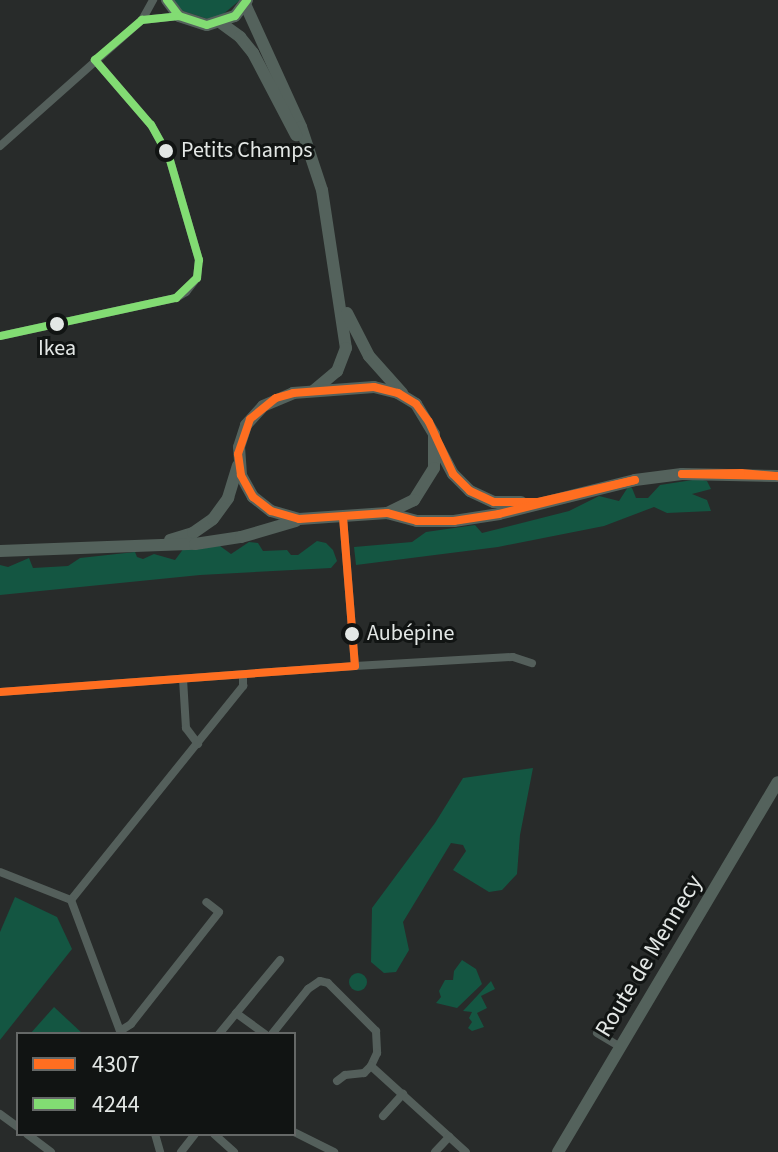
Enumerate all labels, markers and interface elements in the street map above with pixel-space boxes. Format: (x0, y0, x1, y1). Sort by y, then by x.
place label: Petits Champs (181, 138, 313, 164)
marker: Petits Champs (158, 143, 174, 159)
marker: Ikea (49, 316, 65, 332)
place label: Ikea (38, 336, 76, 362)
place label: Aubépine (367, 621, 454, 647)
marker: Aubépine (344, 626, 360, 642)
street label: Route de Mennecy (589, 870, 709, 1042)
legend (16, 1032, 296, 1136)
text: 4307 (92, 1047, 140, 1082)
text: 4244 (92, 1087, 140, 1122)

